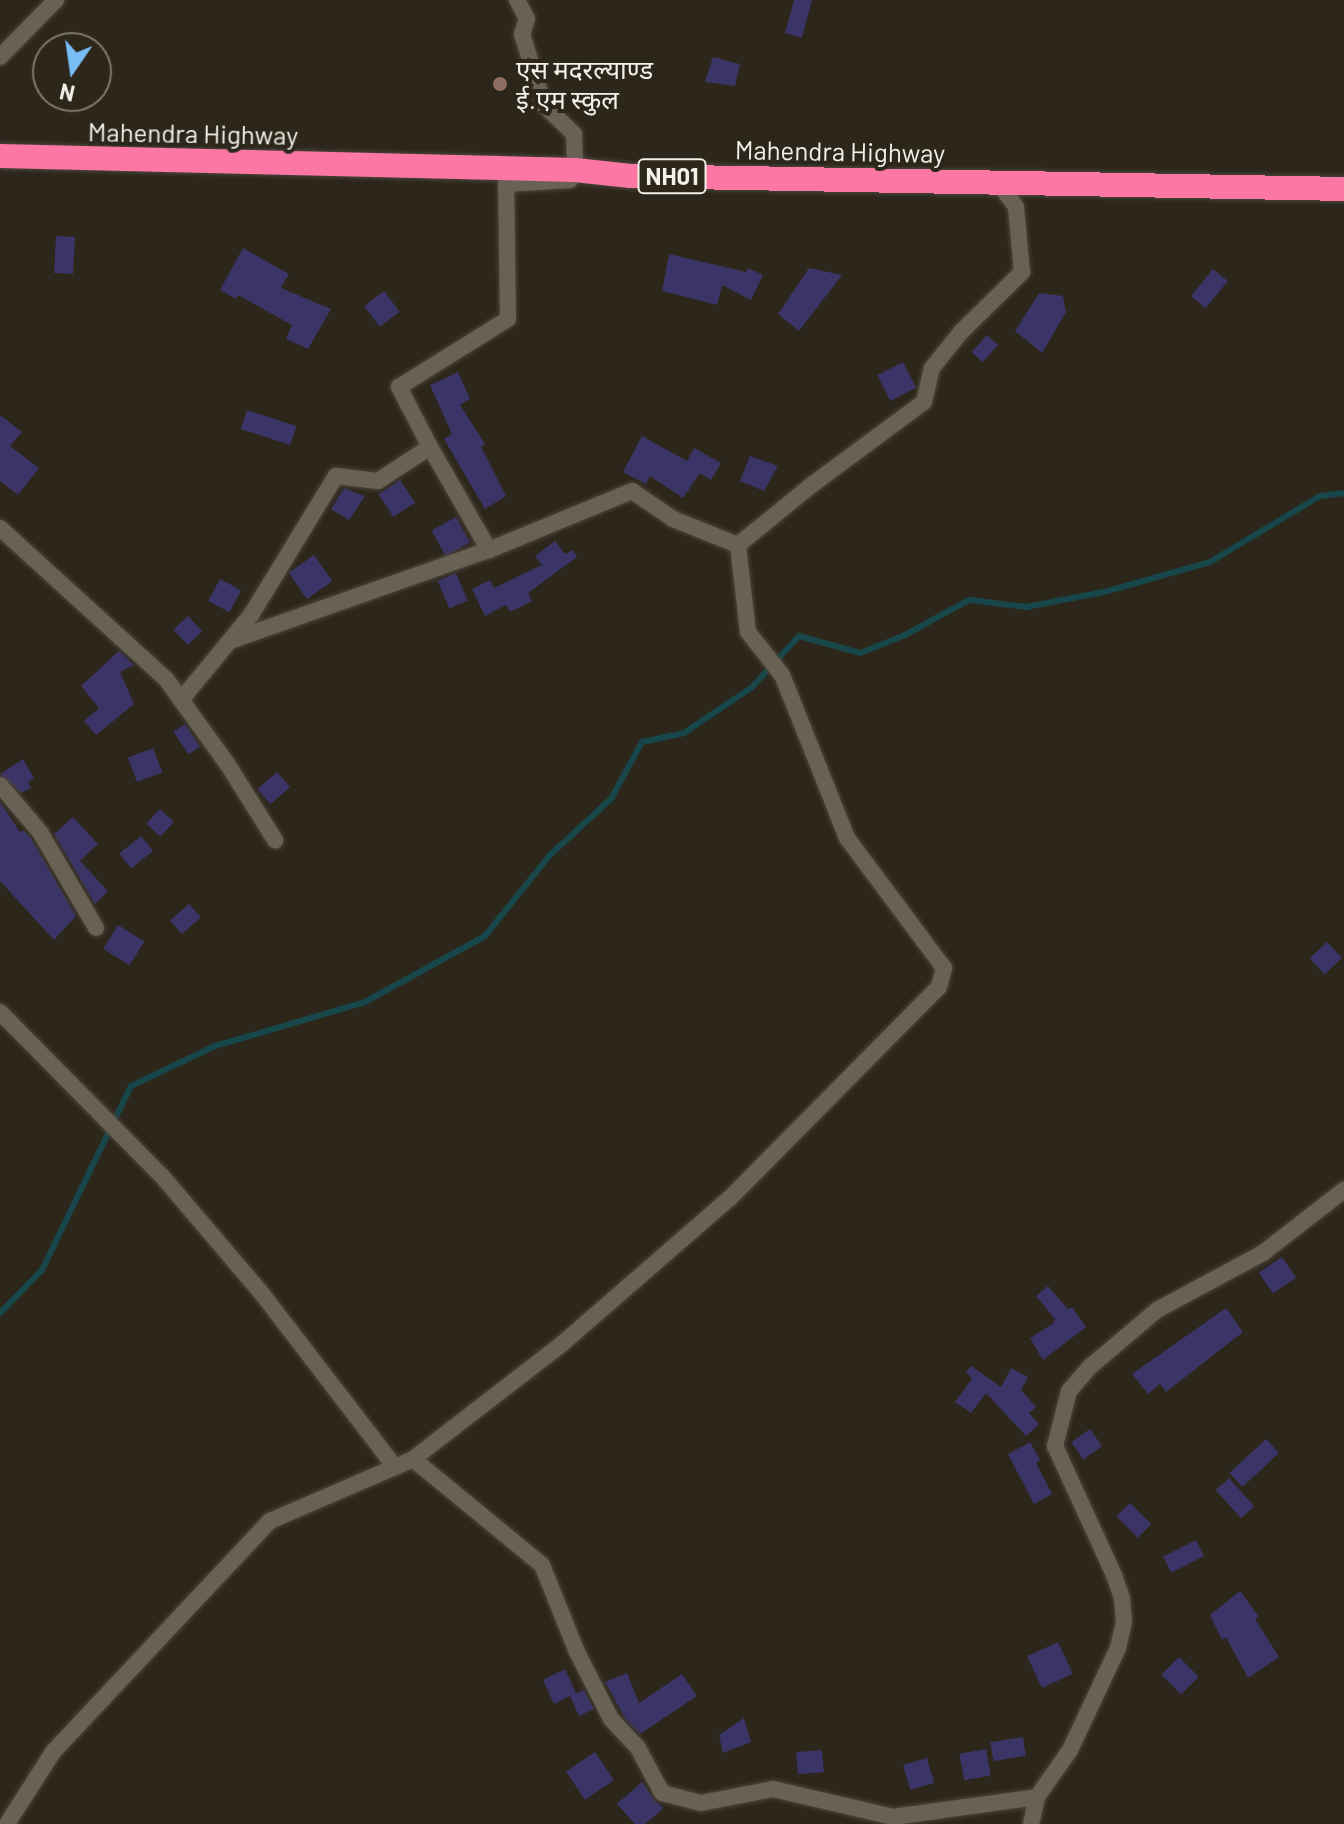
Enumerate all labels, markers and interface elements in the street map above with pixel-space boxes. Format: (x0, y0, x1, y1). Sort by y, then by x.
north arrow (32, 32, 112, 112)
place label: एस मदरल्याण्ड ई.एम स्कुल (516, 53, 653, 114)
marker: एस मदरल्याण्ड ई.एम स्कुल (491, 75, 509, 93)
text: N (57, 79, 77, 108)
street label: Mahendra Highway (88, 116, 298, 150)
street label: Mahendra Highway (735, 134, 945, 168)
road number: NH01 (636, 156, 708, 196)

